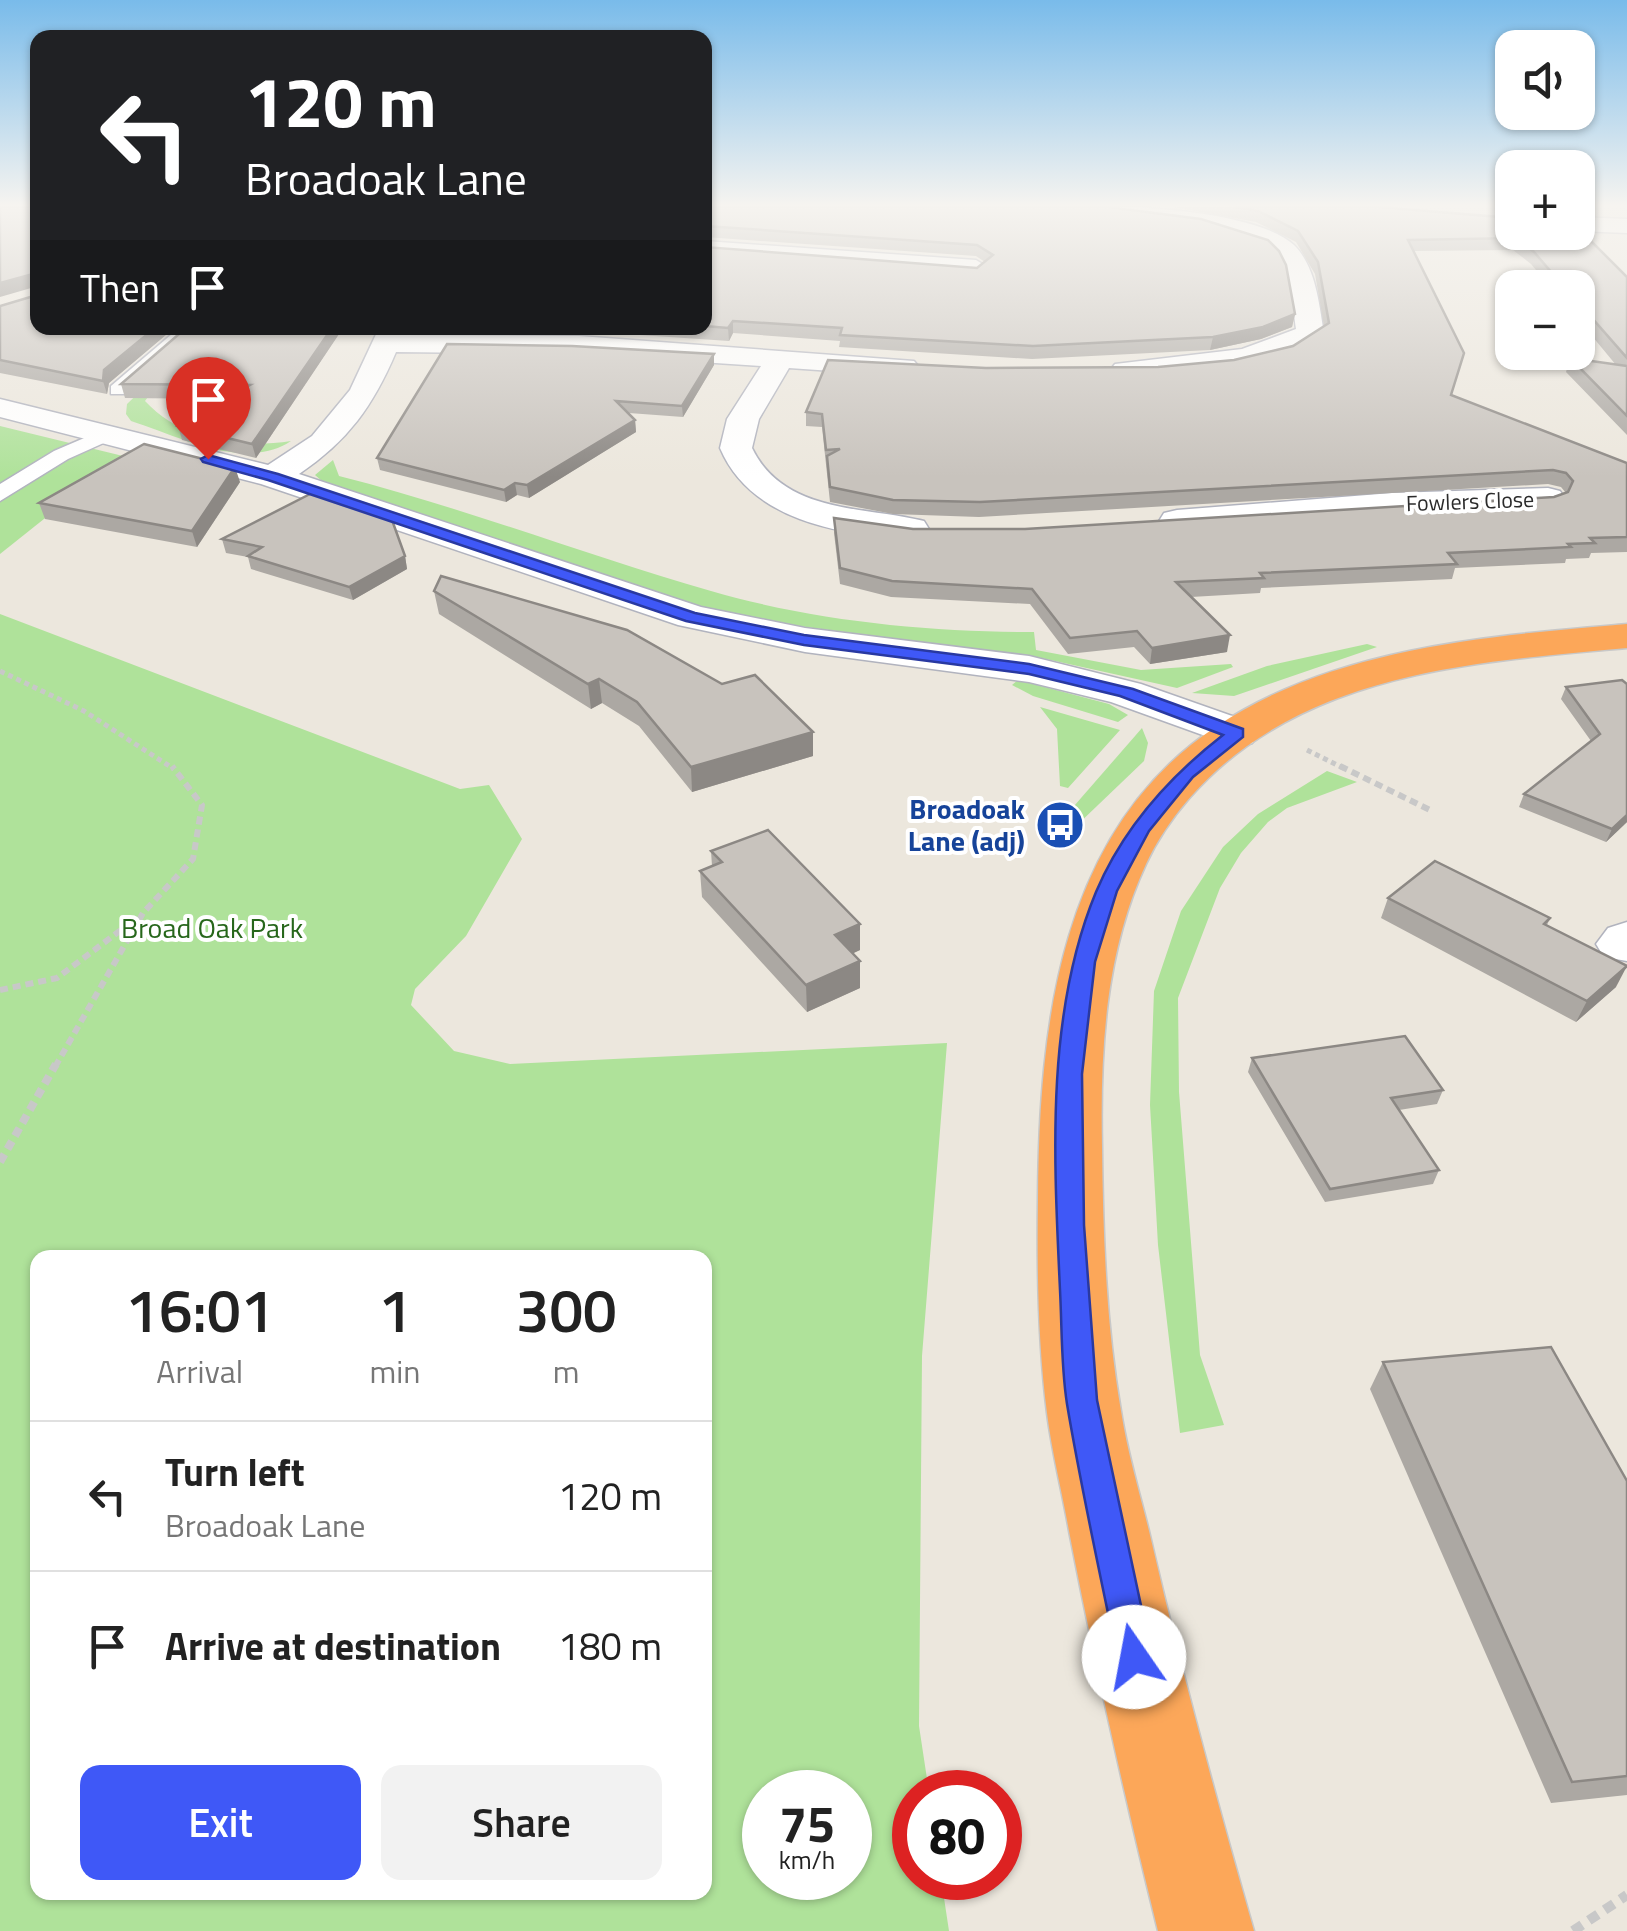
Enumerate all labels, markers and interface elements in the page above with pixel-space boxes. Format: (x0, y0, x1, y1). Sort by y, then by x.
map controls (1495, 30, 1595, 370)
button: sound (1495, 30, 1595, 130)
text: 120 m (245, 48, 437, 154)
icon: left (80, 70, 210, 200)
text: Broadoak Lane (245, 144, 527, 212)
button: + (1495, 150, 1595, 250)
text: Then (80, 259, 160, 317)
icon: arrive (180, 260, 235, 315)
button: − (1495, 270, 1595, 370)
pin (166, 357, 251, 460)
icon: arrive (181, 372, 236, 427)
street label: Fowlers Close (1405, 482, 1535, 520)
place label: Broadoak Lane (adj) (908, 787, 1026, 862)
bus stop icon: Broadoak Lane (adj) (1034, 799, 1086, 851)
park label: Broad Oak Park (121, 906, 303, 949)
text: 16:01 (125, 1264, 274, 1355)
text: 1 (378, 1264, 412, 1355)
text: 300 (516, 1264, 617, 1355)
text: Arrival (156, 1347, 243, 1395)
text: min (369, 1347, 420, 1395)
text: m (553, 1347, 580, 1395)
text: Turn left (165, 1443, 305, 1501)
text: 120 m (558, 1467, 662, 1525)
icon: left (80, 1469, 135, 1524)
text: Broadoak Lane (165, 1501, 365, 1549)
position arrow (1082, 1605, 1186, 1709)
text: Arrive at destination (165, 1617, 501, 1675)
text: 180 m (558, 1617, 662, 1675)
icon: arrive (80, 1619, 135, 1674)
button: Exit (80, 1765, 361, 1880)
button: Share (381, 1765, 662, 1880)
speed limit sign: 80 (892, 1770, 1022, 1900)
text: 75 (779, 1785, 835, 1861)
text: km/h (779, 1841, 835, 1879)

